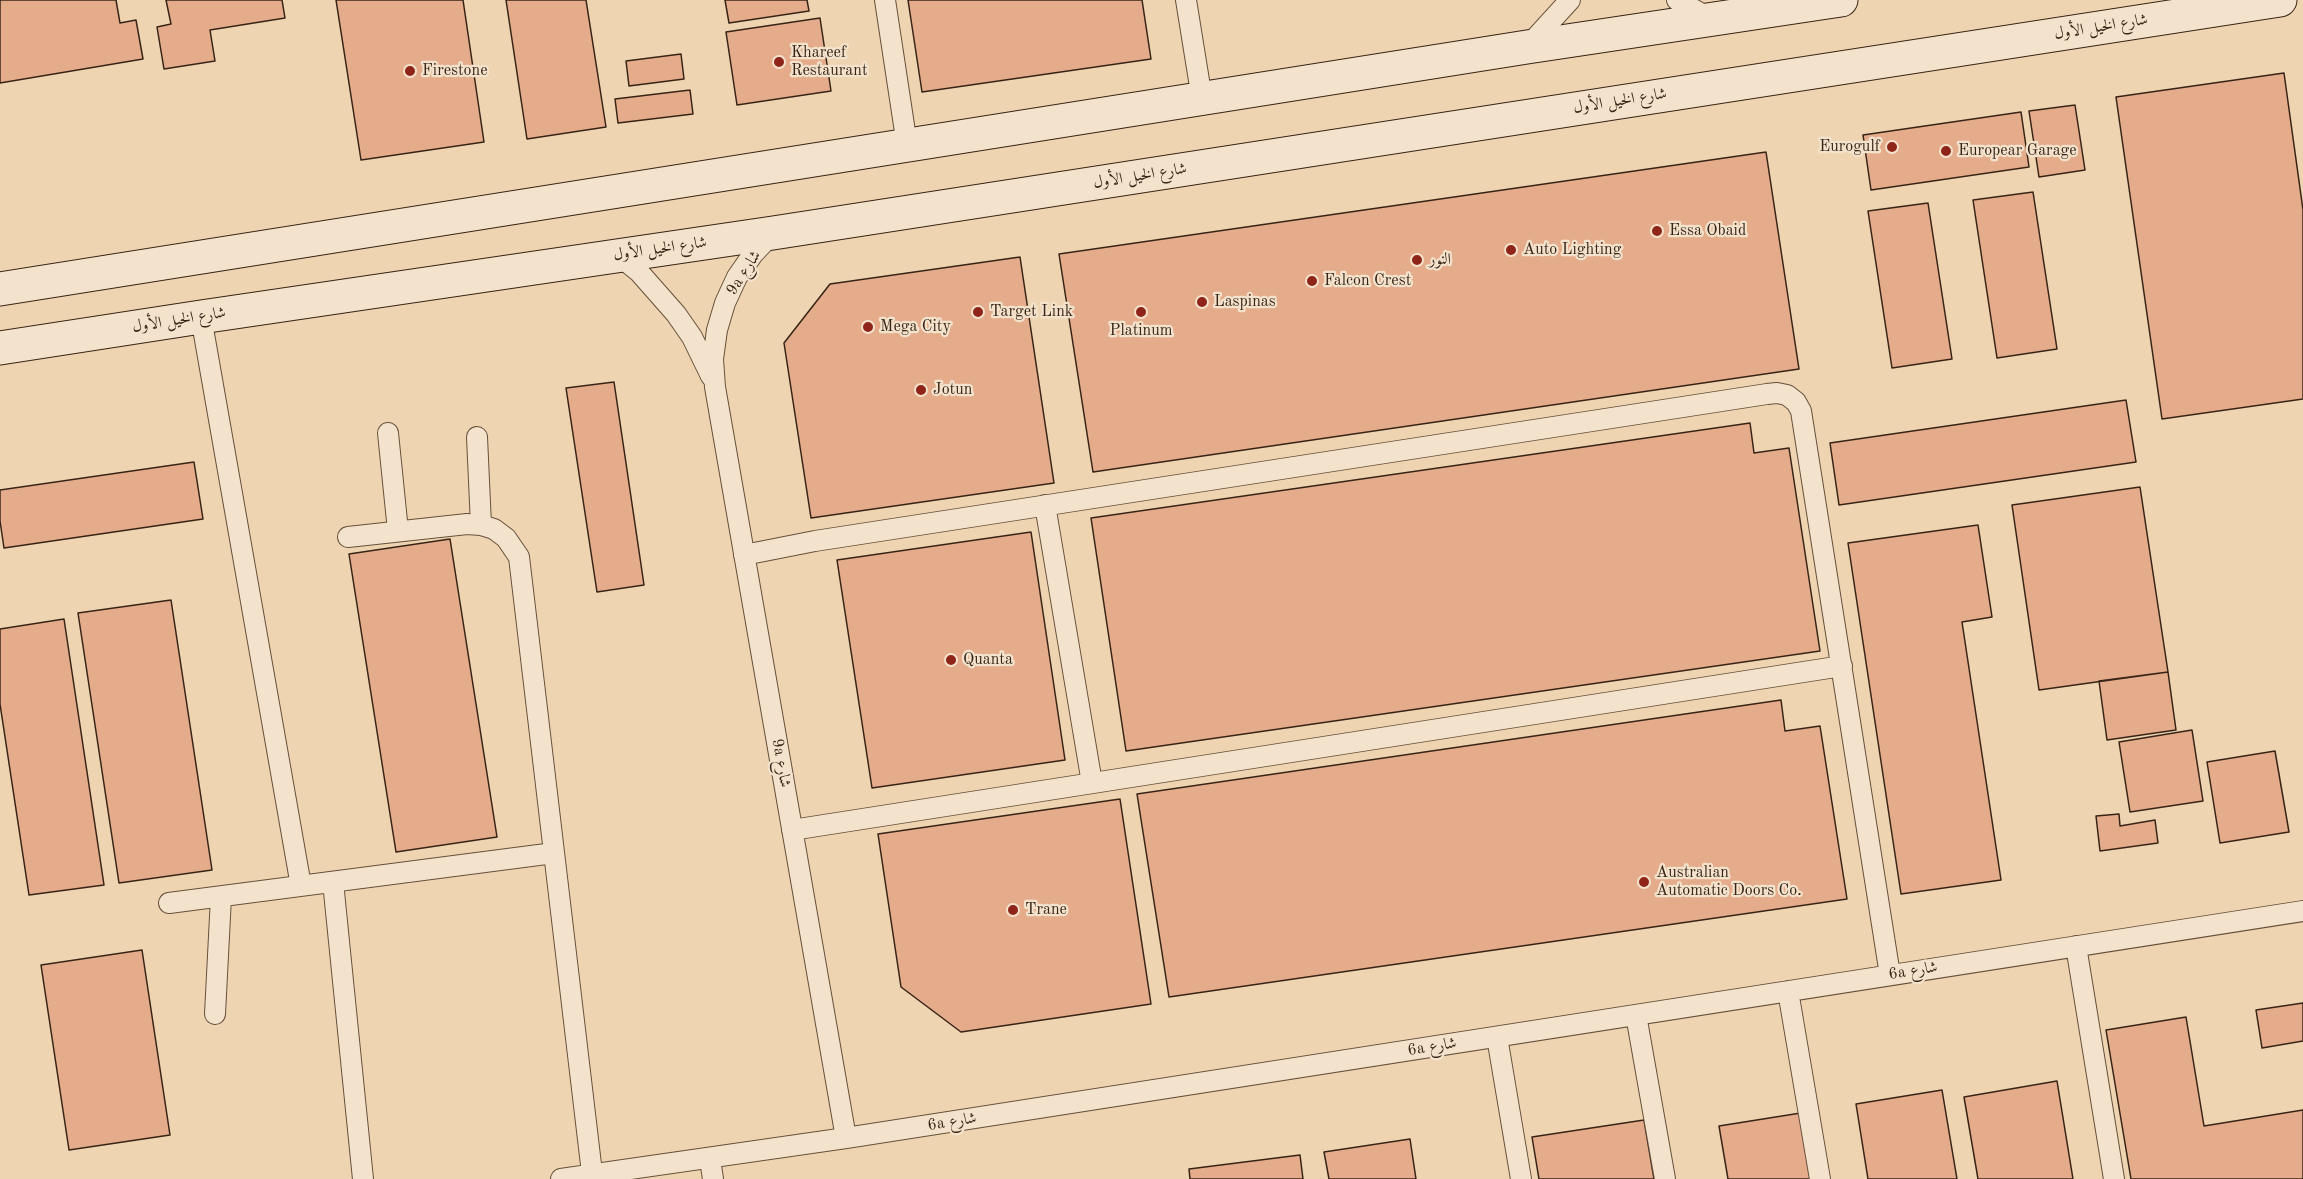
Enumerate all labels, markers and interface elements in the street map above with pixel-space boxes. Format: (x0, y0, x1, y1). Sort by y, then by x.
street label: شارع الخيل الأول (2053, 10, 2149, 44)
place label: Khareef Restaurant (791, 43, 868, 81)
marker: Khareef Restaurant (772, 55, 786, 69)
place label: Firestone (422, 61, 488, 81)
marker: Firestone (403, 64, 417, 78)
street label: شارع الخيل الأول (1572, 84, 1668, 118)
place label: Eurogulf (1819, 137, 1880, 157)
marker: Eurogulf (1885, 140, 1899, 154)
place label: Europear Garage (1958, 141, 2077, 161)
marker: Europear Garage (1939, 144, 1953, 158)
street label: شارع الخيل الأول (1092, 159, 1188, 193)
place label: Essa Obaid (1669, 221, 1746, 241)
marker: Essa Obaid (1650, 224, 1664, 238)
street label: شارع الخيل الأول (612, 233, 708, 265)
place label: Auto Lighting (1523, 240, 1621, 260)
marker: Auto Lighting (1504, 243, 1518, 257)
street label: 9a شارع (722, 247, 766, 299)
place label: النور (1429, 250, 1451, 270)
marker: النور (1410, 253, 1424, 267)
place label: Falcon Crest (1324, 271, 1411, 291)
marker: Falcon Crest (1305, 274, 1319, 288)
place label: Laspinas (1214, 292, 1276, 312)
marker: Laspinas (1195, 295, 1209, 309)
place label: Target Link (990, 302, 1073, 322)
street label: شارع الخيل الأول (131, 303, 227, 337)
marker: Target Link (971, 305, 985, 319)
marker: Platinum (1134, 305, 1148, 319)
place label: Mega City (880, 317, 951, 337)
marker: Mega City (861, 320, 875, 334)
place label: Platinum (1110, 321, 1172, 341)
place label: Jotun (933, 380, 972, 400)
marker: Jotun (914, 383, 928, 397)
place label: Quanta (963, 650, 1013, 670)
marker: Quanta (944, 653, 958, 667)
street label: 9a شارع (767, 737, 795, 789)
place label: Australian Automatic Doors Co. (1656, 863, 1802, 901)
marker: Australian Automatic Doors Co. (1637, 875, 1651, 889)
place label: Trane (1025, 900, 1067, 920)
marker: Trane (1006, 903, 1020, 917)
street label: 6a شارع (1887, 958, 1939, 984)
street label: 6a شارع (1406, 1034, 1458, 1060)
street label: 6a شارع (926, 1109, 978, 1135)

